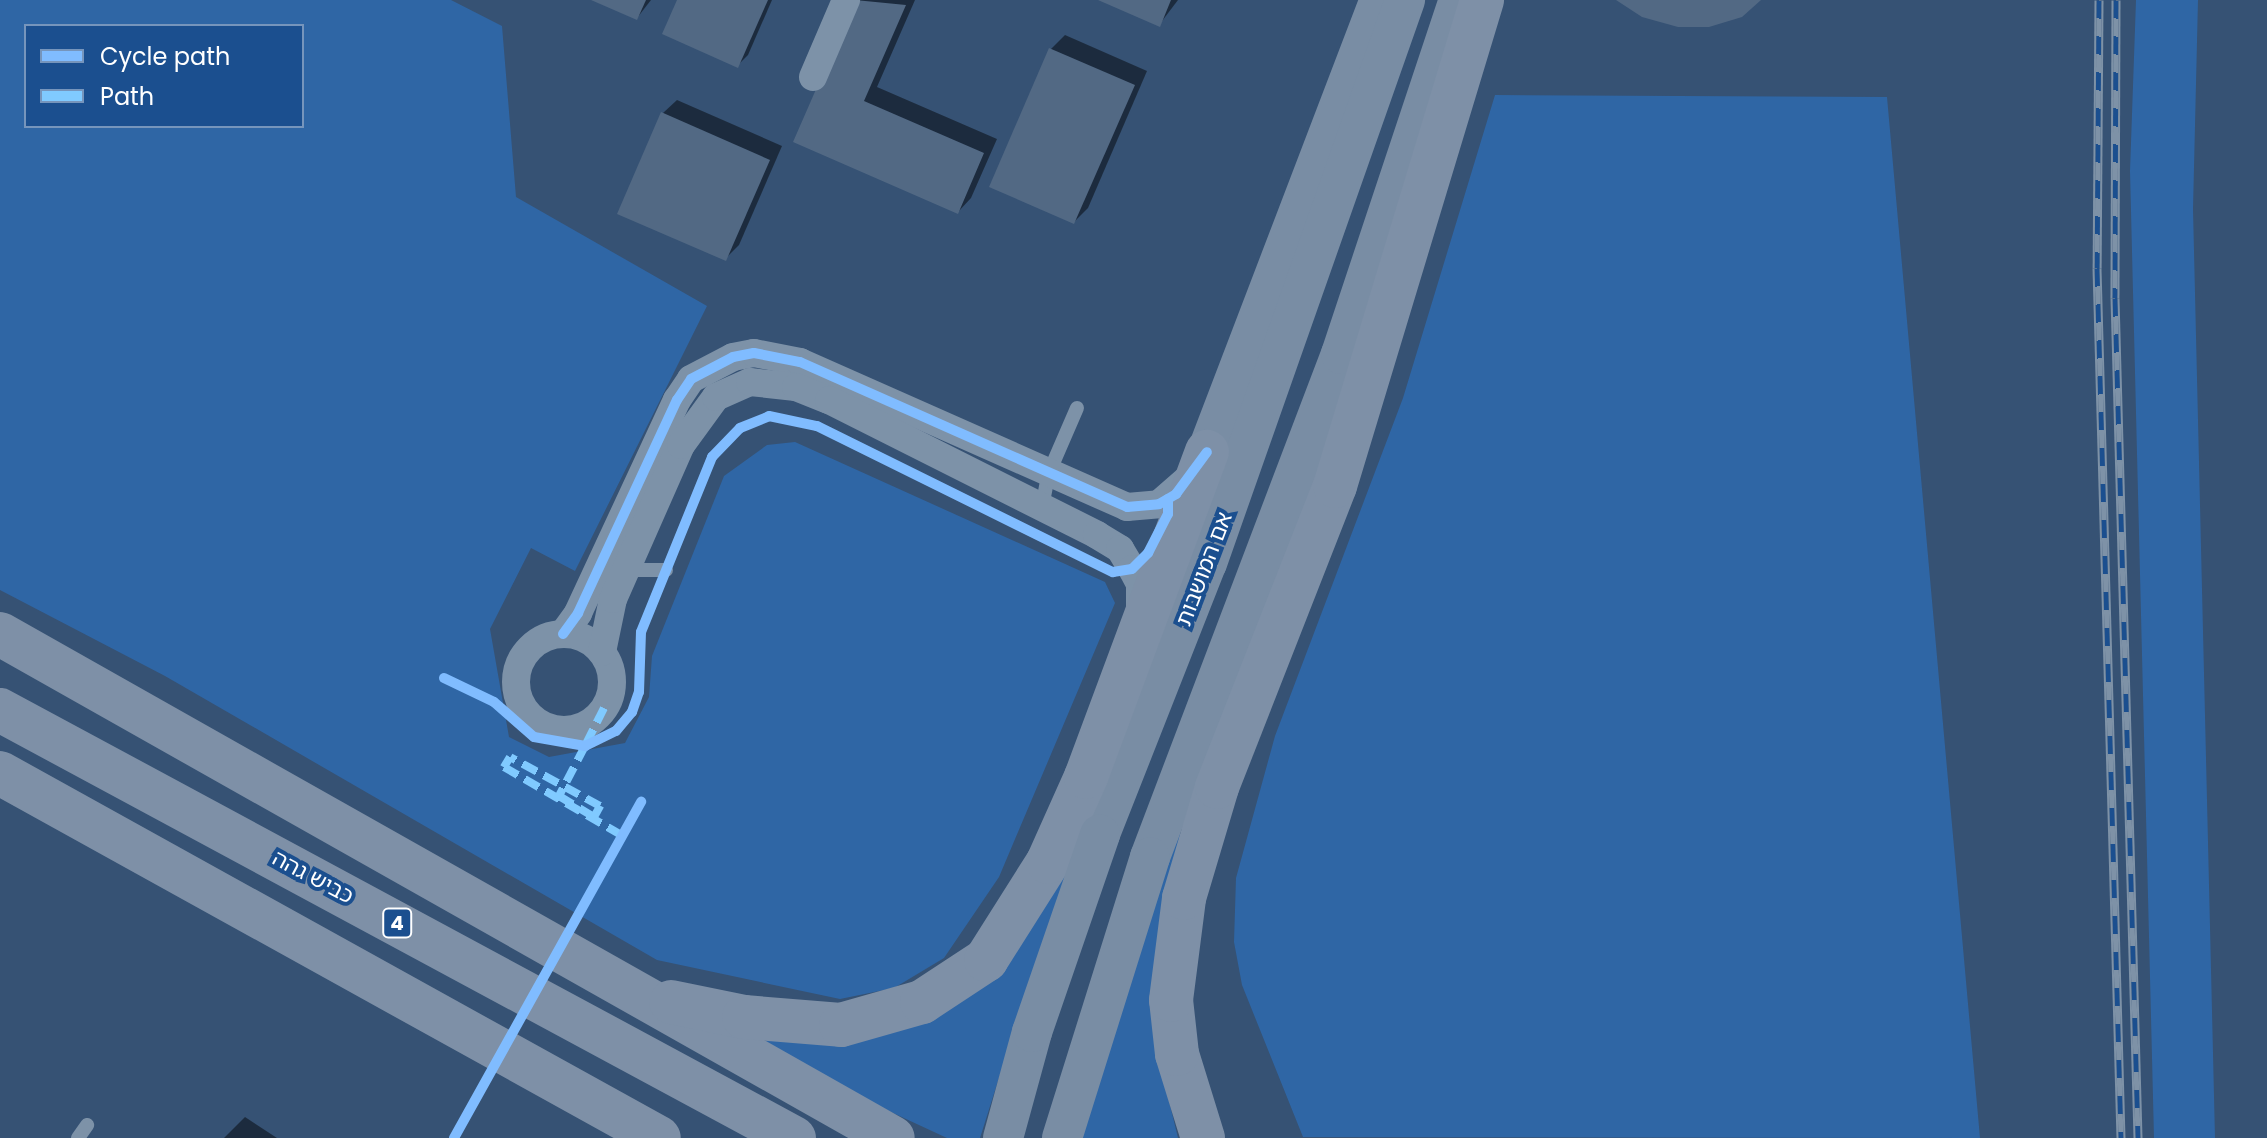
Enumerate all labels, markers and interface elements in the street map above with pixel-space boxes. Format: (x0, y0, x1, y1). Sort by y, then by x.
legend (24, 24, 304, 128)
text: Cycle path (100, 40, 230, 73)
text: Path (100, 80, 154, 113)
street label: אם המושבות (1170, 508, 1238, 630)
street label: כביש גהה (268, 845, 358, 909)
road number: 4 (381, 907, 413, 939)

